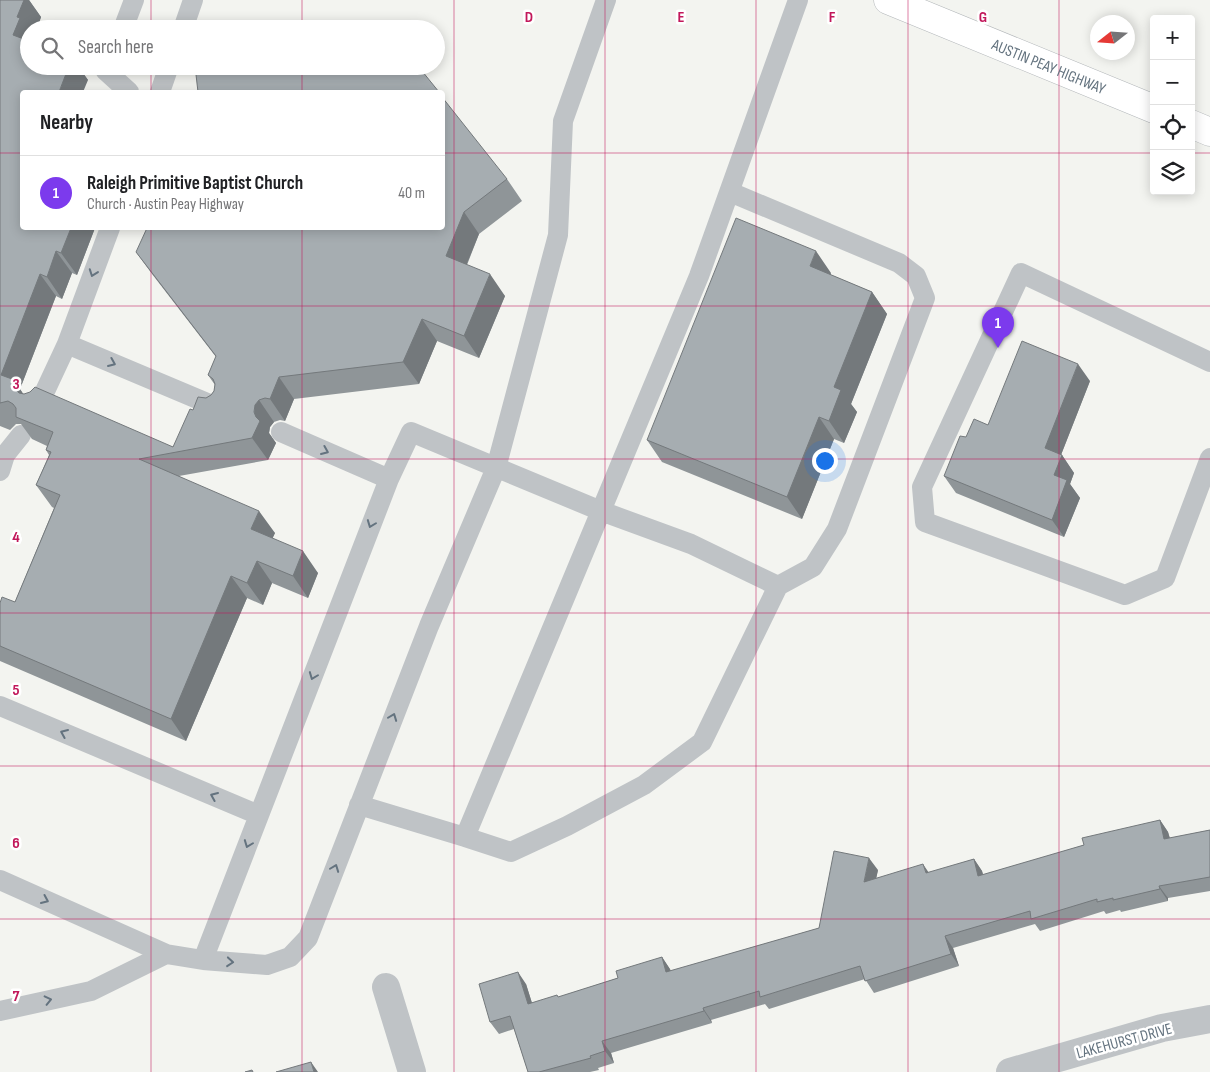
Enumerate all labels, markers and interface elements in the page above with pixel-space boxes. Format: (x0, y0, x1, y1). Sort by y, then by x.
text: D (525, 8, 533, 27)
text: E (678, 8, 685, 27)
text: F (829, 8, 836, 27)
text: G (979, 8, 987, 27)
north arrow (1090, 15, 1135, 60)
map controls (1150, 15, 1195, 195)
button: + (1150, 15, 1195, 60)
search box (20, 20, 445, 75)
icon: search (38, 34, 66, 62)
street label: AUSTIN PEAY HIGHWAY (988, 35, 1108, 99)
text: Search here (78, 36, 154, 59)
button: − (1150, 60, 1195, 105)
button: locate (1150, 105, 1195, 150)
text: Nearby (40, 110, 93, 135)
button: layers (1150, 150, 1195, 195)
text: Raleigh Primitive Baptist Church (87, 172, 303, 195)
text: 1 (53, 184, 59, 203)
text: 40 m (398, 184, 425, 203)
text: Church · Austin Peay Highway (87, 195, 244, 214)
one-way arrow (89, 268, 99, 277)
pin: 1 (982, 307, 1014, 348)
one-way arrow (107, 356, 116, 367)
text: 3 (12, 375, 20, 394)
one-way arrow (320, 445, 329, 456)
your location (812, 448, 838, 474)
one-way arrow (367, 519, 377, 528)
text: 4 (12, 528, 20, 547)
one-way arrow (308, 671, 319, 680)
text: 5 (12, 681, 20, 700)
one-way arrow (387, 713, 397, 722)
one-way arrow (60, 728, 69, 739)
one-way arrow (210, 791, 219, 802)
text: 6 (12, 834, 20, 853)
one-way arrow (244, 839, 254, 847)
one-way arrow (329, 865, 339, 873)
one-way arrow (40, 894, 49, 904)
one-way arrow (226, 957, 234, 968)
text: 7 (13, 987, 20, 1006)
one-way arrow (43, 996, 52, 1006)
street label: LAKEHURST DRIVE (1074, 1020, 1174, 1063)

